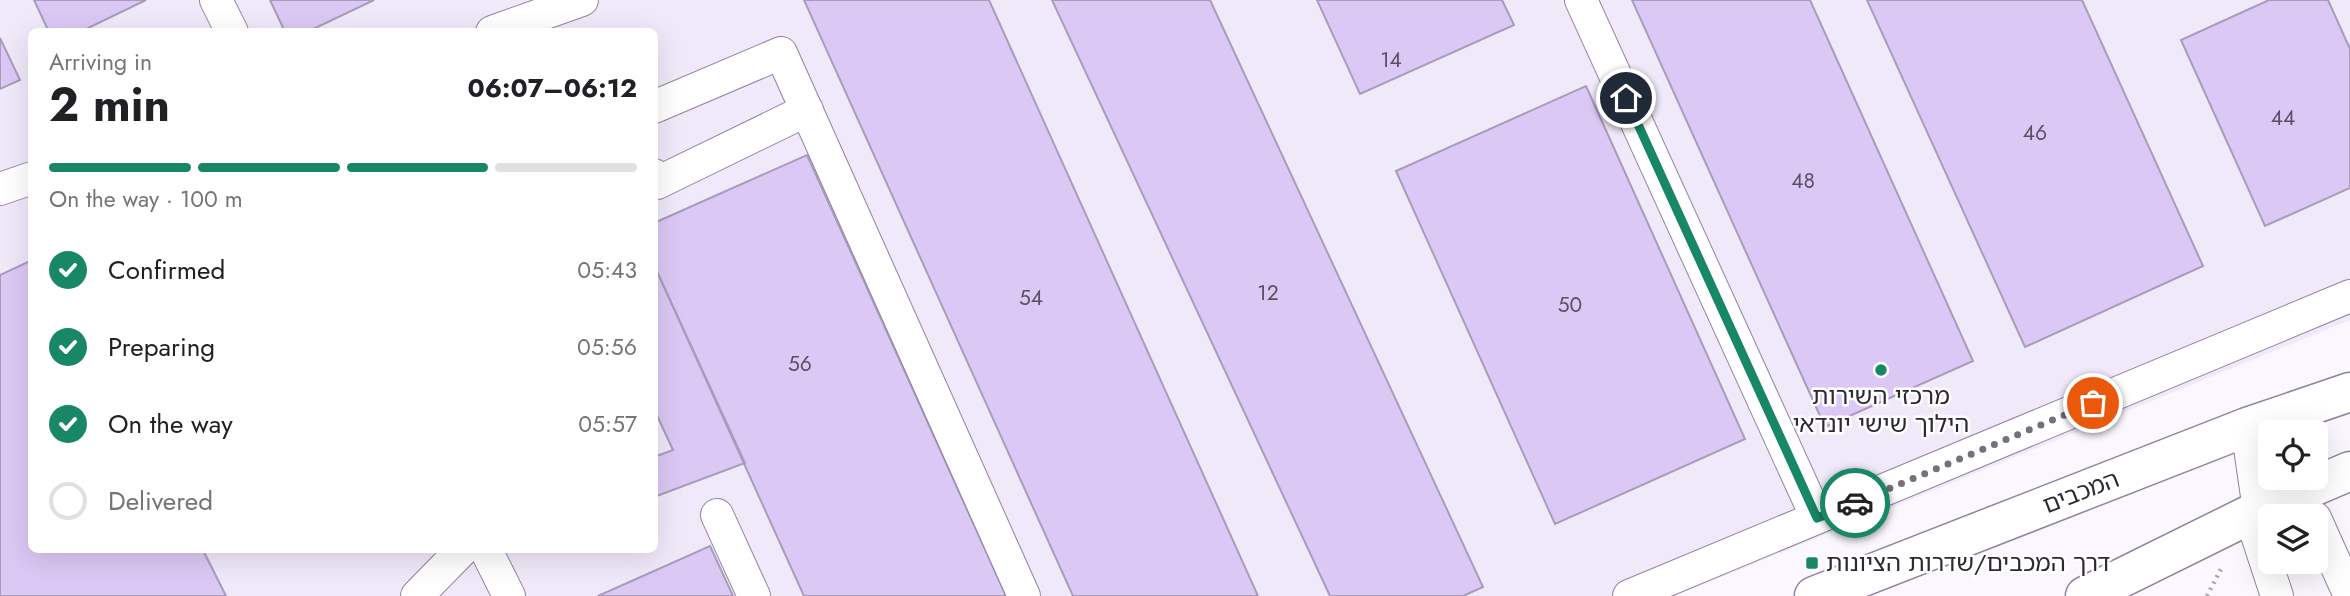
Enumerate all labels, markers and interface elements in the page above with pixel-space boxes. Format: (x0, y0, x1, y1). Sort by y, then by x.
text: Arriving in (49, 45, 152, 79)
house number: 14 (1380, 45, 1402, 75)
pin (1596, 68, 1656, 128)
text: 06:07–06:12 (467, 69, 637, 107)
text: 2 min (49, 72, 170, 138)
icon: home (1607, 79, 1645, 117)
house number: 44 (2271, 103, 2295, 133)
house number: 46 (2023, 118, 2047, 148)
house number: 48 (1791, 166, 1815, 196)
text: On the way · 100 m (49, 182, 243, 216)
icon: check (49, 251, 87, 289)
text: Confirmed (108, 251, 225, 289)
text: 05:43 (577, 253, 637, 287)
house number: 12 (1257, 278, 1279, 308)
house number: 54 (1019, 283, 1043, 313)
house number: 50 (1558, 290, 1582, 320)
icon: check (49, 328, 87, 366)
text: Preparing (108, 328, 215, 366)
text: 05:56 (577, 330, 637, 364)
house number: 56 (788, 349, 812, 379)
marker: מרכזי השירות הילוך שישי יונדאי (1873, 362, 1889, 378)
pin (2063, 373, 2123, 433)
place label: מרכזי השירות הילוך שישי יונדאי (1793, 378, 1969, 441)
icon: bag (2074, 384, 2112, 422)
icon: check (49, 405, 87, 443)
text: On the way (108, 405, 233, 443)
text: 05:57 (578, 407, 637, 441)
map controls (2258, 420, 2328, 574)
button: locate (2258, 420, 2328, 490)
street label: המכבים (2038, 461, 2124, 522)
courier (1820, 468, 1890, 538)
text: Delivered (108, 482, 213, 520)
icon: car (1836, 484, 1874, 522)
button: layers (2258, 504, 2328, 574)
place label: דרך המכבים/שדרות הציונות (1826, 545, 2110, 580)
marker: דרך המכבים/שדרות הציונות (1804, 555, 1820, 571)

